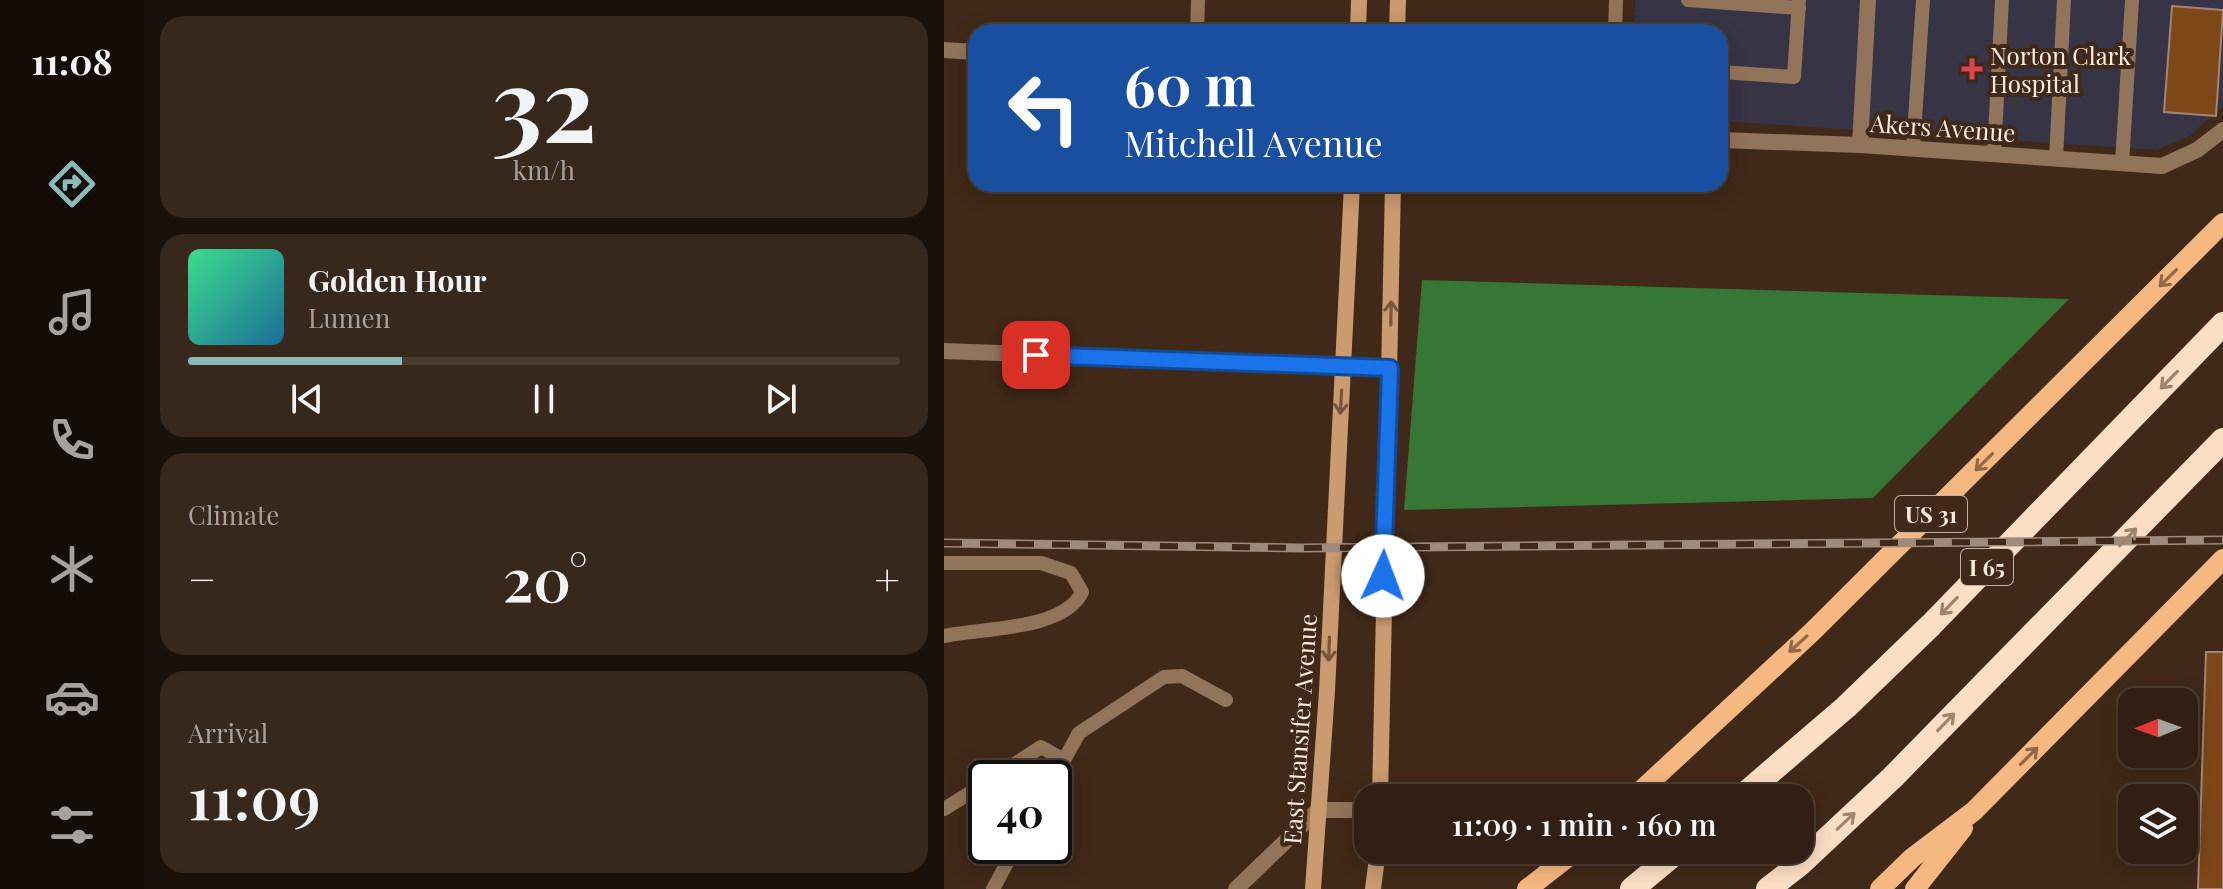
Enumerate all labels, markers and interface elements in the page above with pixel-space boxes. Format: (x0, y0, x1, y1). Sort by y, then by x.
text: 32 (491, 30, 597, 169)
text: 11:08 (31, 36, 113, 84)
place label: Norton Clark Hospital (1990, 39, 2132, 99)
text: 60 m (1124, 46, 1255, 121)
icon: left (992, 56, 1096, 160)
marker: Norton Clark Hospital (1961, 58, 1983, 80)
street label: Akers Avenue (1868, 106, 2017, 148)
text: Mitchell Avenue (1124, 118, 1383, 166)
text: km/h (513, 152, 575, 187)
icon: directions (44, 156, 100, 212)
text: Golden Hour (308, 260, 487, 300)
one-way arrow (2158, 269, 2178, 288)
icon: music (44, 284, 100, 340)
text: Lumen (308, 300, 390, 335)
one-way arrow (1383, 300, 1398, 327)
pin (1002, 321, 1070, 389)
icon: arrive (1014, 333, 1058, 377)
one-way arrow (2159, 370, 2178, 390)
icon: previous (285, 377, 329, 421)
icon: pause (522, 377, 566, 421)
icon: next (759, 377, 803, 421)
one-way arrow (1333, 388, 1348, 415)
icon: phone (44, 412, 100, 468)
one-way arrow (1975, 452, 1994, 471)
road number: US 31 (1895, 496, 1967, 532)
text: Climate (188, 497, 279, 532)
one-way arrow (2119, 527, 2138, 547)
position arrow (1341, 534, 1425, 618)
text: 20° (503, 537, 588, 617)
icon: climate (44, 541, 100, 597)
text: − (188, 548, 216, 607)
text: + (874, 548, 900, 607)
road number: I 65 (1961, 549, 2013, 585)
one-way arrow (1940, 596, 1958, 616)
street label: East Stansifer Avenue (1275, 613, 1323, 845)
one-way arrow (1321, 635, 1336, 662)
one-way arrow (1789, 635, 1809, 653)
icon: car (44, 669, 100, 725)
north arrow (2118, 688, 2198, 768)
map controls (2118, 688, 2198, 864)
one-way arrow (1937, 712, 1956, 732)
text: Arrival (188, 715, 268, 750)
one-way arrow (2019, 747, 2038, 766)
text: 11:09 (188, 755, 320, 835)
speed limit sign: 40 (968, 760, 1072, 864)
button: layers (2118, 784, 2198, 864)
icon: filters (44, 797, 100, 853)
text: 11:09 · 1 min · 160 m (1451, 804, 1717, 844)
one-way arrow (1836, 812, 1856, 831)

